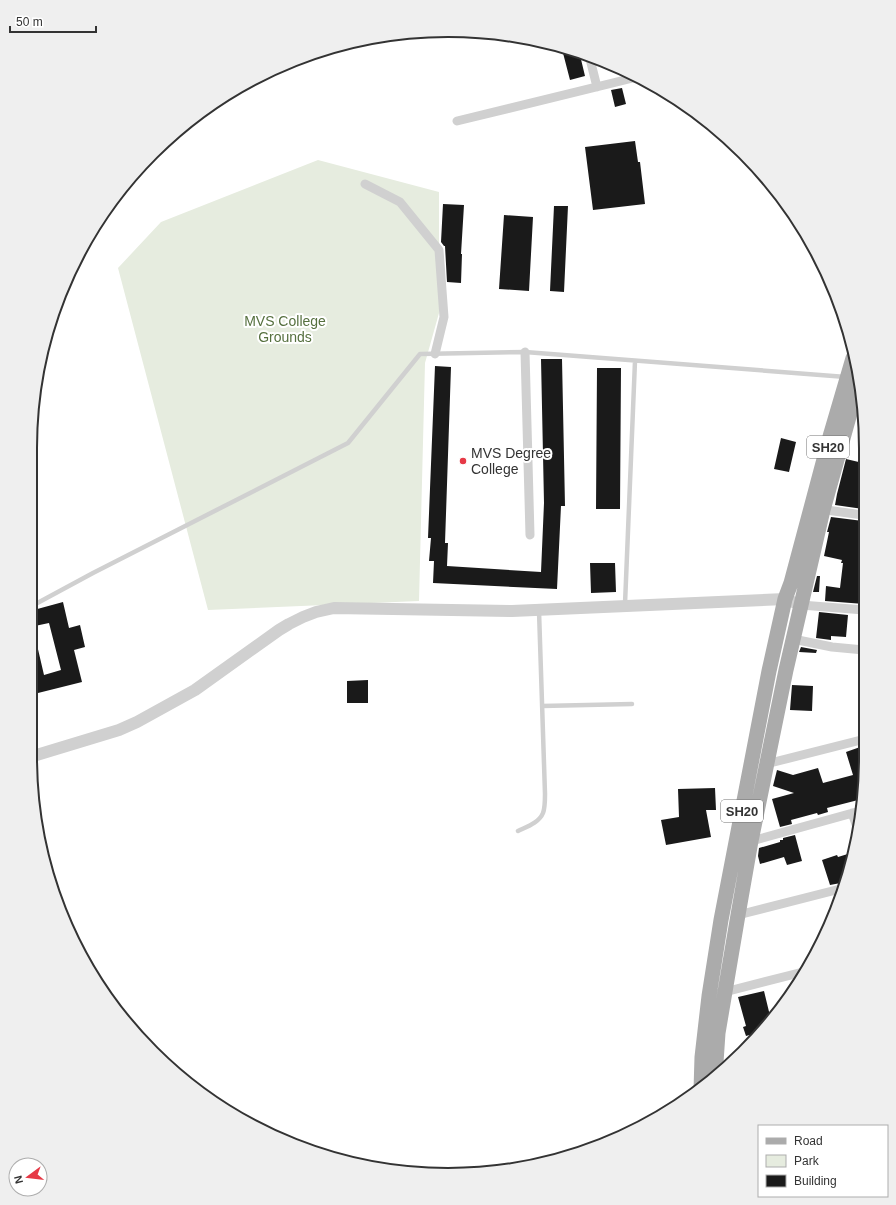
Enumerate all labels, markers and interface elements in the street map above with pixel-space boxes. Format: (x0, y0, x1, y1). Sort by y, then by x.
scale bar (10, 8, 96, 34)
text: 50 m (16, 15, 43, 29)
park label: MVS College Grounds (244, 313, 326, 345)
road number: SH20 (807, 436, 849, 458)
place label: MVS Degree College (471, 445, 551, 477)
marker: MVS Degree College (458, 456, 468, 466)
road number: SH20 (721, 800, 763, 822)
legend (758, 1125, 888, 1197)
text: Road (794, 1134, 823, 1148)
text: Park (794, 1154, 820, 1168)
north arrow (8, 1157, 48, 1197)
text: N (12, 1174, 25, 1185)
text: Building (794, 1174, 837, 1188)

